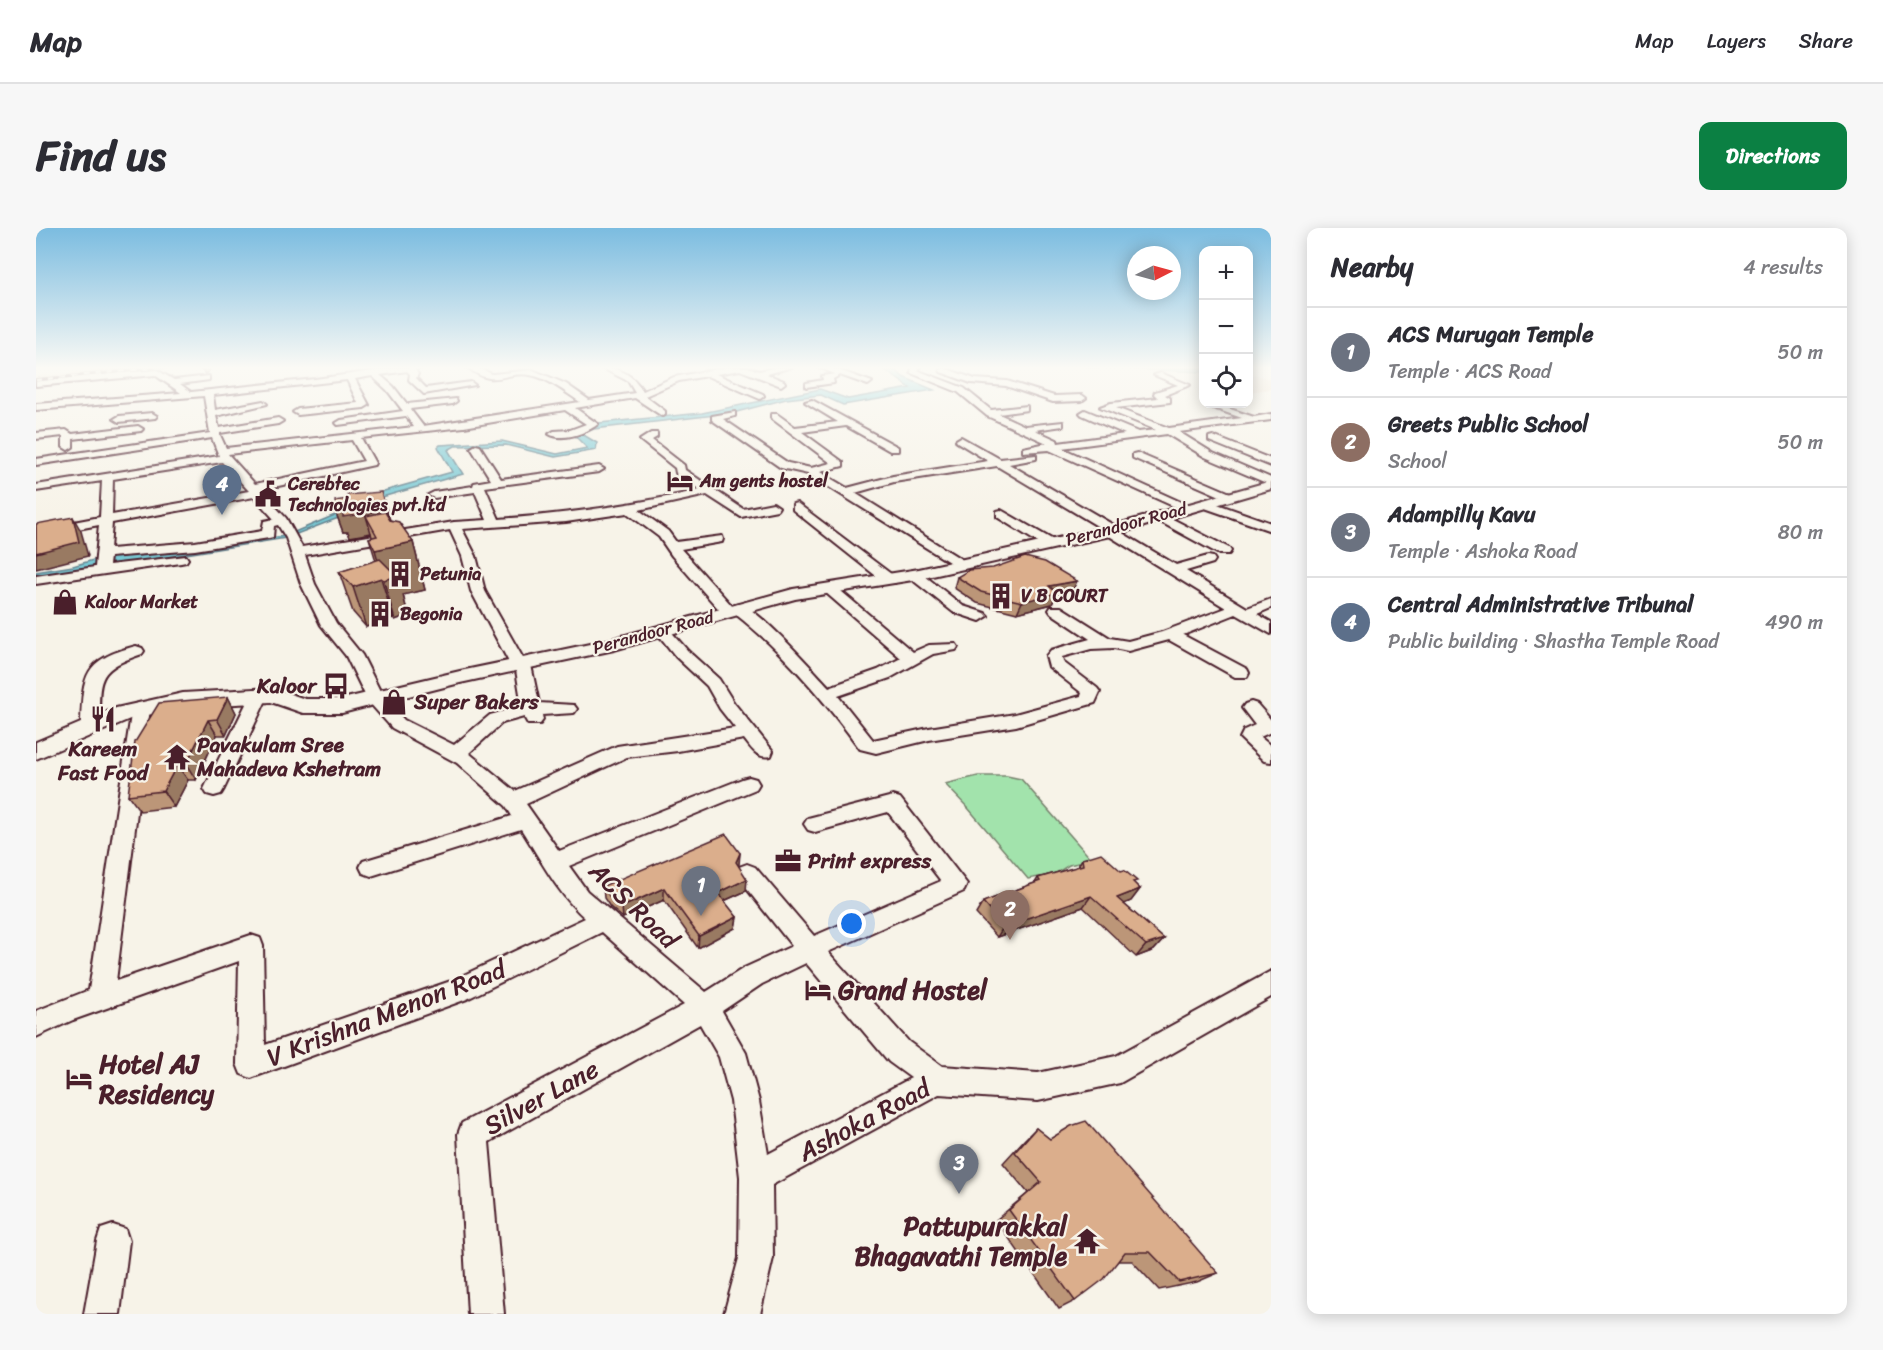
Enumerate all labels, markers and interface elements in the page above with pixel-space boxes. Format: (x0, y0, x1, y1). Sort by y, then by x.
text: Map (30, 17, 82, 66)
text: Map (1635, 22, 1674, 60)
text: Layers (1707, 22, 1766, 60)
text: Share (1799, 22, 1853, 60)
text: Find us (36, 119, 166, 193)
button: Directions (1699, 122, 1847, 190)
text: Nearby (1331, 244, 1413, 290)
north arrow (1127, 246, 1181, 300)
map controls (1199, 246, 1253, 408)
button: + (1199, 246, 1253, 300)
text: 4 results (1743, 250, 1823, 285)
button: − (1199, 300, 1253, 354)
text: ACS Murugan Temple (1388, 315, 1594, 354)
text: 1 (1346, 335, 1355, 370)
text: 50 m (1778, 335, 1823, 370)
button: locate (1199, 354, 1253, 408)
text: Temple · ACS Road (1388, 354, 1551, 389)
text: Greets Public School (1388, 405, 1589, 444)
text: 2 (1345, 425, 1356, 460)
text: 50 m (1778, 425, 1823, 460)
text: School (1388, 444, 1447, 479)
place label: Am gents hostel (699, 465, 829, 497)
pin: 4 (202, 466, 242, 515)
hotel icon: Am gents hostel (665, 466, 695, 496)
place label: Cerebtec Technologies pvt.ltd (287, 468, 447, 521)
public building icon: Cerebtec Technologies pvt.ltd (253, 479, 283, 509)
street label: Perandoor Road (1062, 492, 1192, 556)
text: Adampilly Kavu (1388, 495, 1536, 534)
text: 3 (1345, 515, 1356, 550)
text: 80 m (1778, 515, 1823, 550)
text: Temple · Ashoka Road (1388, 534, 1577, 569)
place label: Petunia (420, 558, 481, 590)
building icon: Petunia (385, 559, 415, 589)
place label: V B COURT (1021, 580, 1109, 612)
building icon: V B COURT (986, 581, 1016, 611)
text: Central Administrative Tribunal (1388, 585, 1694, 624)
place label: Kaloor Market (84, 586, 198, 618)
shop icon: Kaloor Market (50, 587, 80, 617)
place label: Begonia (400, 598, 463, 630)
building icon: Begonia (365, 599, 395, 629)
street label: Perandoor Road (589, 600, 719, 664)
text: 4 (1344, 605, 1357, 640)
text: 490 m (1765, 605, 1823, 640)
text: Public building · Shastha Temple Road (1388, 624, 1719, 659)
place label: Kaloor (256, 667, 318, 705)
bus stop icon: Kaloor (321, 671, 351, 701)
place label: Super Bakers (413, 683, 539, 721)
shop icon: Super Bakers (379, 687, 409, 717)
restaurant icon: Kareem Fast Food (88, 704, 118, 734)
place label: Pavakulam Sree Mahadeva Kshetram (196, 726, 381, 788)
place label: Kareem Fast Food (57, 730, 150, 792)
temple icon: Pavakulam Sree Mahadeva Kshetram (162, 742, 192, 772)
place label: Print express (808, 842, 931, 880)
office icon: Print express (773, 846, 803, 876)
street label: ACS Road (577, 849, 692, 962)
pin: 1 (682, 866, 720, 916)
pin: 2 (990, 890, 1030, 940)
your location (837, 909, 866, 938)
street label: V Krishna Menon Road (260, 945, 514, 1080)
place label: Grand Hostel (838, 967, 989, 1013)
hotel icon: Grand Hostel (803, 975, 833, 1005)
place label: Hotel AJ Residency (98, 1041, 215, 1117)
street label: Silver Lane (475, 1046, 607, 1148)
hotel icon: Hotel AJ Residency (64, 1064, 94, 1094)
street label: Ashoka Road (788, 1065, 941, 1175)
pin: 3 (940, 1144, 978, 1194)
place label: Pattupurakkal Bhagavathi Temple (855, 1203, 1069, 1279)
temple icon: Pattupurakkal Bhagavathi Temple (1072, 1226, 1102, 1256)

